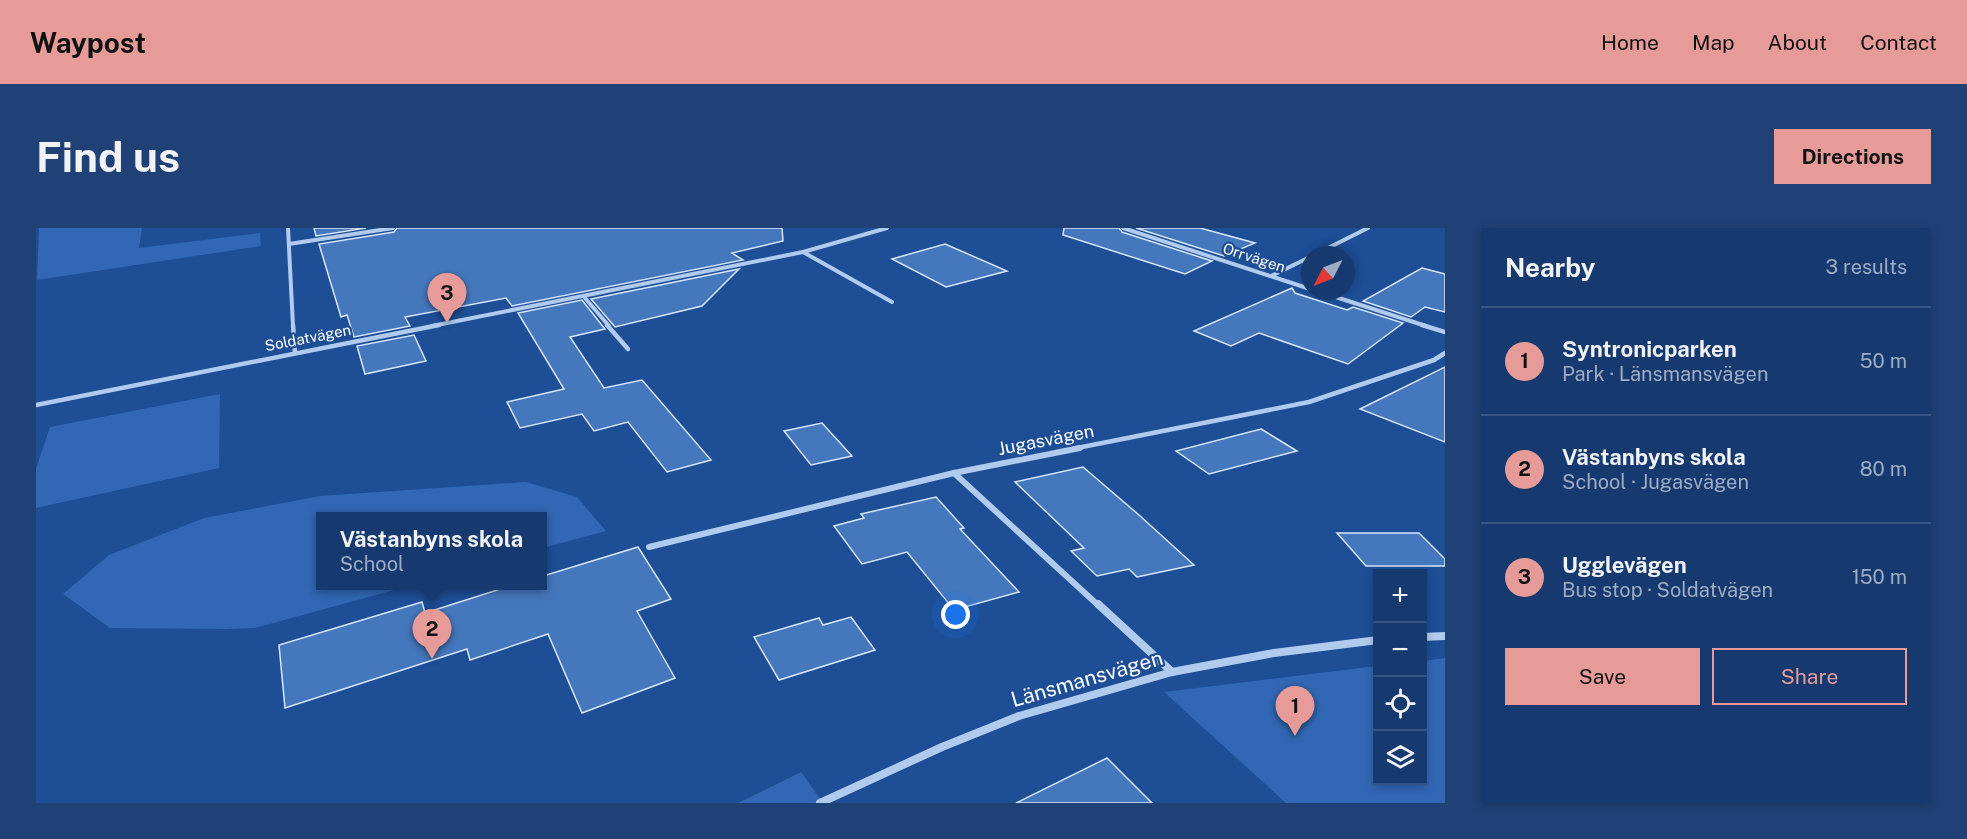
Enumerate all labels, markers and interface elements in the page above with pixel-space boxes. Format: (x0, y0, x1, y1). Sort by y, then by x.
text: Waypost (30, 26, 146, 59)
text: Home (1601, 30, 1659, 55)
text: Map (1692, 30, 1735, 55)
text: About (1768, 30, 1827, 55)
text: Contact (1860, 30, 1937, 55)
button: Directions (1774, 129, 1931, 184)
text: Find us (36, 132, 180, 181)
street label: Orrvägen (1221, 239, 1288, 276)
north arrow (1301, 246, 1355, 300)
text: Nearby (1505, 252, 1595, 283)
text: 3 results (1826, 255, 1907, 279)
pin: 3 (428, 274, 466, 323)
street label: Soldatvägen (263, 321, 352, 354)
text: Syntronicparken (1562, 336, 1737, 362)
text: 1 (1520, 349, 1529, 373)
text: 50 m (1860, 349, 1907, 373)
text: Park · Länsmansvägen (1562, 362, 1768, 386)
street label: Jugasvägen (996, 420, 1096, 459)
text: Västanbyns skola (1562, 444, 1746, 470)
text: 2 (1518, 457, 1531, 481)
text: 80 m (1860, 457, 1907, 481)
text: School · Jugasvägen (1562, 470, 1749, 494)
popup (316, 512, 547, 590)
text: Västanbyns skola (340, 526, 523, 552)
text: School (340, 552, 404, 576)
text: Ugglevägen (1562, 552, 1687, 578)
text: 3 (1518, 565, 1531, 589)
text: 150 m (1852, 565, 1907, 589)
map controls (1373, 569, 1427, 785)
button: + (1373, 569, 1427, 623)
text: Bus stop · Soldatvägen (1562, 578, 1773, 602)
your location (941, 600, 970, 629)
pin: 2 (412, 610, 452, 659)
button: − (1373, 623, 1427, 677)
street label: Länsmansvägen (1008, 645, 1166, 712)
button: Save (1505, 648, 1700, 705)
button: Share (1712, 648, 1907, 705)
button: locate (1373, 677, 1427, 731)
pin: 1 (1276, 686, 1314, 736)
button: layers (1373, 731, 1427, 785)

